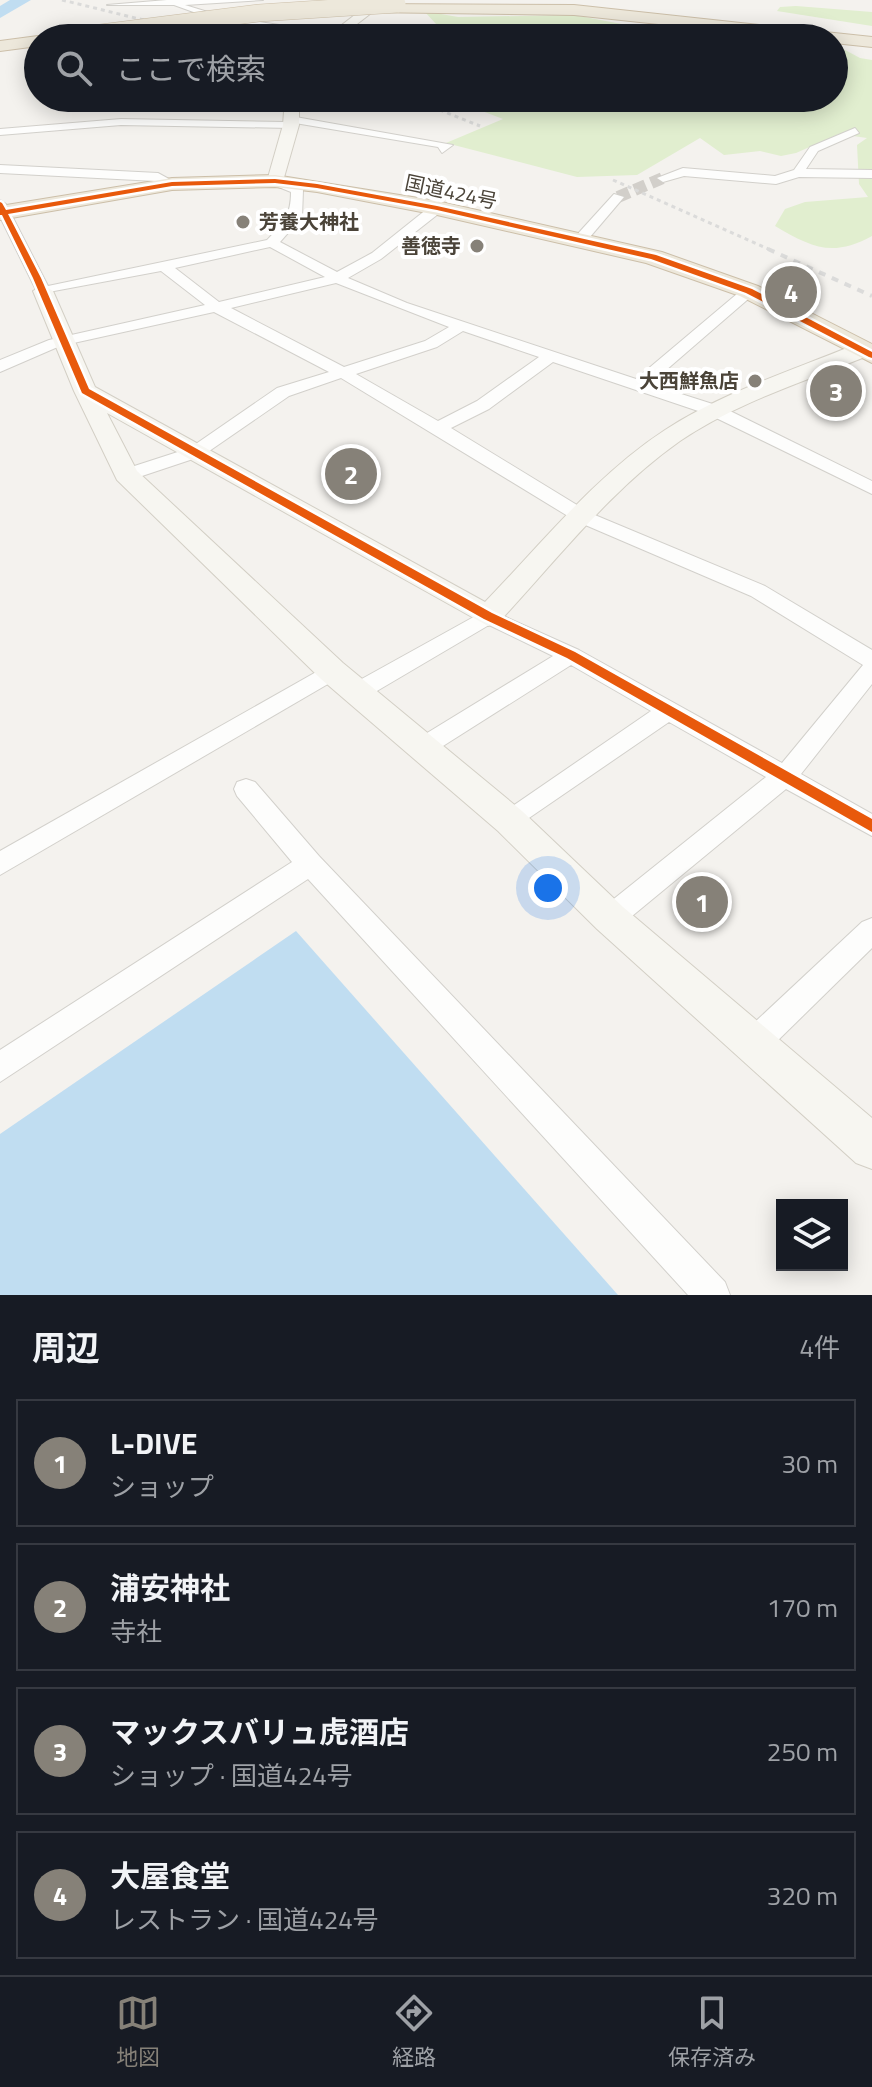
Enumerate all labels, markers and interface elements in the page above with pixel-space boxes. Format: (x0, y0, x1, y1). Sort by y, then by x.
search box (24, 24, 848, 112)
icon: search (52, 46, 96, 90)
text: ここで検索 (116, 46, 266, 92)
street label: 国道424号 (402, 167, 500, 216)
place label: 芳養大神社 (259, 206, 359, 237)
marker: 芳養大神社 (234, 213, 252, 231)
place label: 善徳寺 (401, 230, 461, 261)
marker: 善徳寺 (468, 237, 486, 255)
pin: 4 (765, 262, 817, 322)
pin: 3 (810, 361, 862, 421)
place label: 大西鮮魚店 (639, 365, 739, 396)
marker: 大西鮮魚店 (746, 372, 764, 390)
pin: 2 (325, 444, 377, 504)
your location (528, 868, 568, 908)
pin: 1 (676, 872, 728, 932)
map controls (776, 1199, 848, 1271)
button: layers (776, 1199, 848, 1271)
text: 周辺 (32, 1321, 100, 1373)
text: 4件 (799, 1328, 840, 1367)
text: L-DIVE (110, 1420, 197, 1466)
text: 1 (53, 1444, 67, 1483)
text: 30 m (781, 1444, 838, 1483)
text: ショップ (110, 1467, 214, 1506)
text: 浦安神社 (110, 1565, 230, 1611)
text: 2 (53, 1588, 67, 1627)
text: 170 m (767, 1588, 838, 1627)
text: 寺社 (110, 1612, 162, 1651)
text: マックスバリュ虎酒店 (110, 1709, 409, 1755)
text: 3 (53, 1732, 67, 1771)
text: 250 m (767, 1732, 838, 1771)
text: ショップ · 国道424号 (110, 1756, 353, 1795)
text: 大屋食堂 (110, 1853, 230, 1899)
text: 4 (53, 1876, 67, 1915)
text: 320 m (767, 1876, 838, 1915)
text: レストラン · 国道424号 (110, 1900, 379, 1939)
tab: 地図 (116, 1991, 160, 2074)
tab: 経路 (392, 1991, 436, 2074)
tab: 保存済み (668, 1991, 756, 2074)

